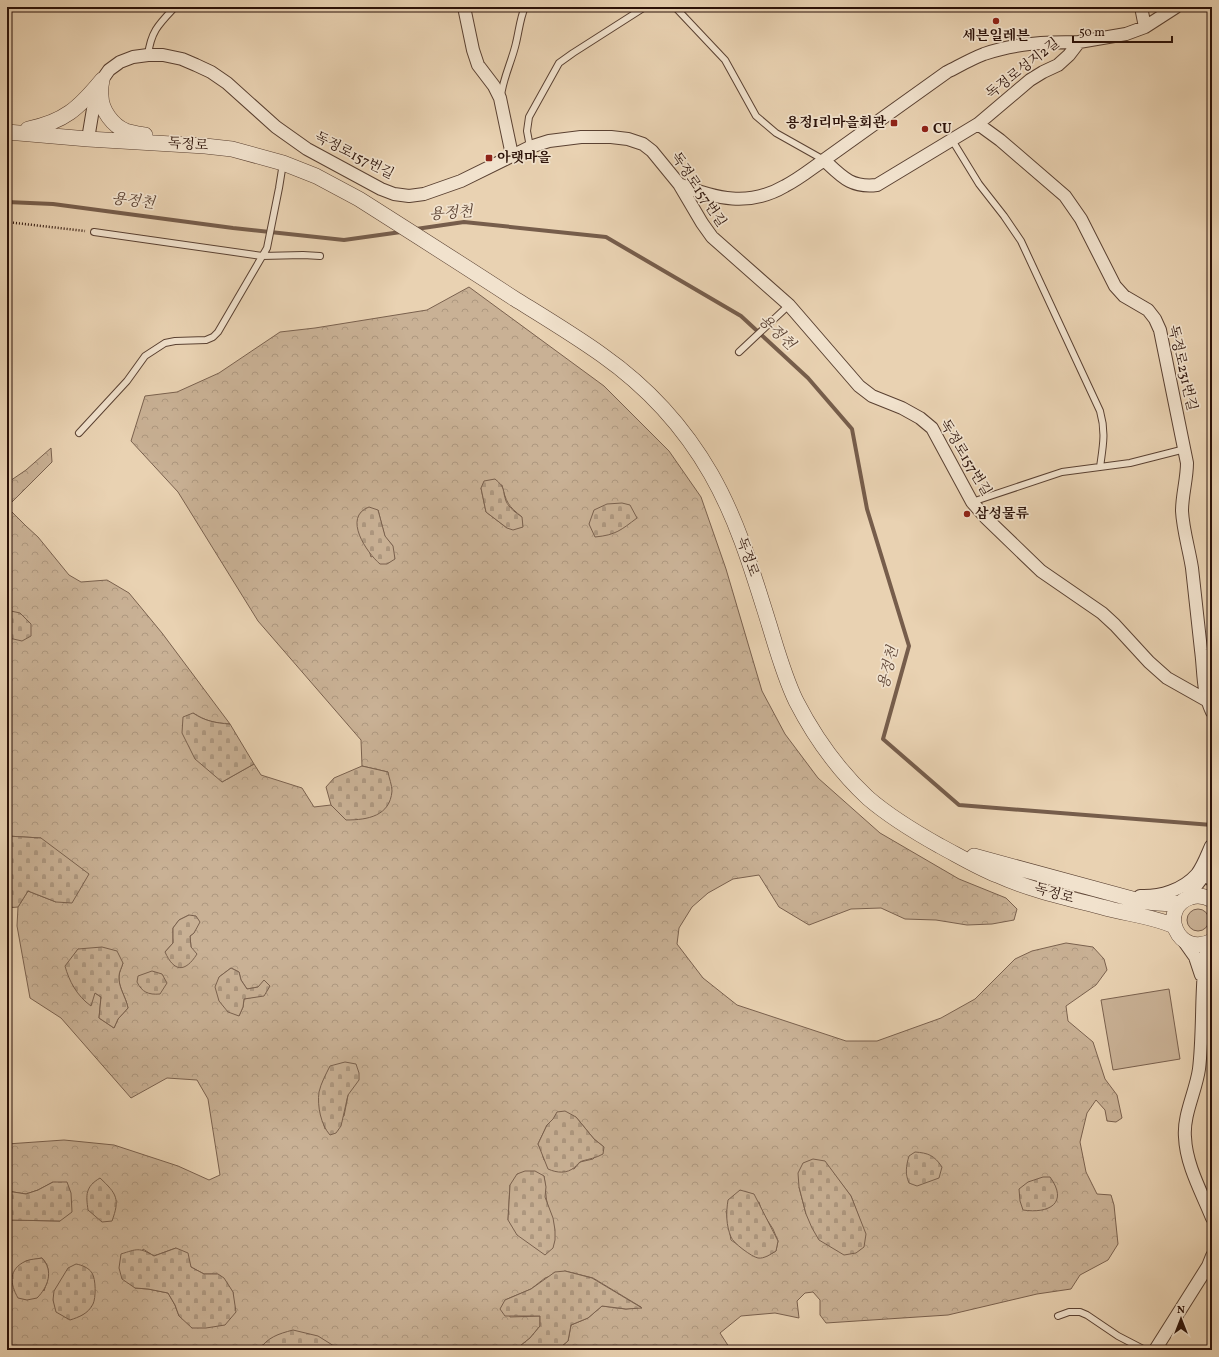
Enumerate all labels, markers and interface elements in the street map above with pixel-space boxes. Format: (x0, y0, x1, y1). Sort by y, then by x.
marker: 세븐일레븐 (991, 16, 1001, 26)
scale bar (1073, 18, 1172, 44)
text: 50 m (1079, 25, 1105, 41)
place label: 세븐일레븐 (962, 27, 1030, 46)
street label: 독정로성지2길 (982, 34, 1064, 104)
place label: 용정1리마을회관 (786, 114, 886, 133)
marker: 용정1리마을회관 (889, 118, 899, 128)
place label: CU (933, 120, 952, 139)
marker: CU (920, 124, 930, 134)
street label: 독정로157번길 (311, 128, 397, 184)
street label: 독정로 (167, 134, 209, 156)
place label: 아랫마을 (497, 149, 552, 168)
street label: 독정로157번길 (666, 149, 730, 231)
marker: 아랫마을 (484, 153, 494, 163)
water label: 용정천 (110, 189, 157, 215)
water label: 용정천 (429, 202, 475, 226)
water label: 용정천 (753, 310, 800, 357)
street label: 독정로231번길 (1163, 323, 1201, 413)
street label: 독정로157번길 (935, 416, 995, 500)
place label: 삼성물류 (975, 505, 1030, 524)
marker: 삼성물류 (962, 509, 972, 519)
street label: 독정로 (731, 535, 763, 580)
water label: 용정천 (874, 643, 905, 692)
street label: 독정로 (1032, 879, 1077, 909)
north arrow (1161, 1299, 1201, 1339)
text: N (1177, 1303, 1185, 1318)

